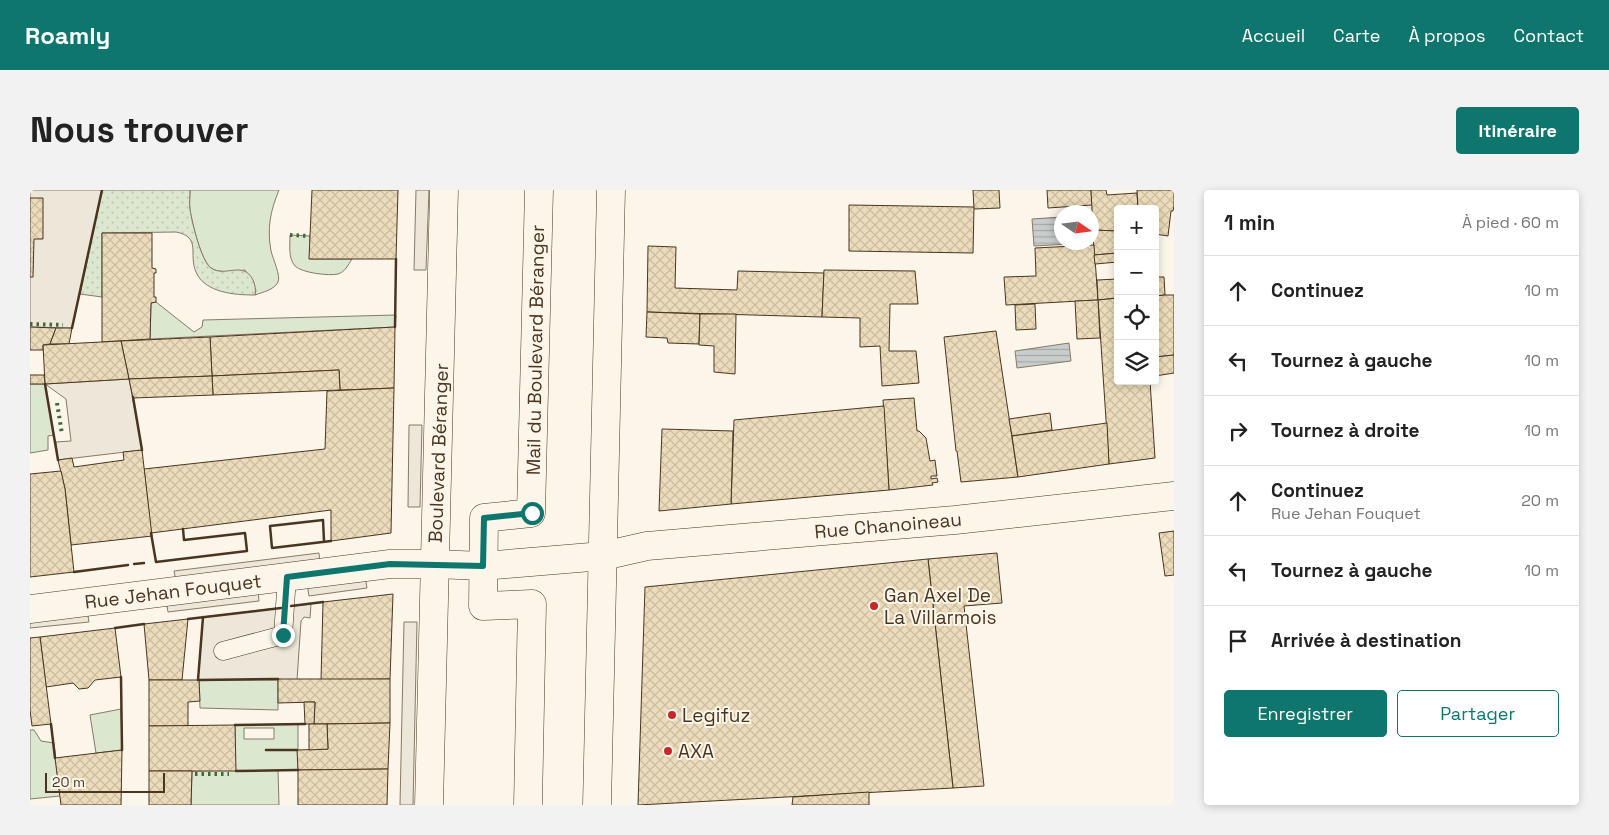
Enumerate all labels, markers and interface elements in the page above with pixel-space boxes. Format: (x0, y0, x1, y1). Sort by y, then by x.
text: Roamly (25, 20, 110, 51)
text: Accueil (1242, 24, 1305, 47)
text: Carte (1333, 24, 1380, 47)
text: À propos (1408, 24, 1486, 47)
text: Contact (1514, 24, 1584, 47)
button: Itinéraire (1456, 107, 1579, 154)
text: Nous trouver (30, 108, 249, 152)
north arrow (1054, 205, 1099, 250)
map controls (1114, 205, 1159, 385)
button: + (1114, 205, 1159, 250)
text: 1 min (1224, 209, 1275, 236)
text: À pied · 60 m (1462, 212, 1559, 233)
street label: Mail du Boulevard Béranger (521, 225, 550, 475)
button: − (1114, 250, 1159, 295)
icon: ahead (1224, 277, 1252, 305)
text: Continuez (1271, 278, 1364, 303)
text: 10 m (1524, 280, 1559, 301)
button: locate (1114, 295, 1159, 340)
button: layers (1114, 340, 1159, 385)
icon: left (1224, 347, 1252, 375)
text: Tournez à gauche (1271, 348, 1433, 373)
text: 10 m (1524, 350, 1559, 371)
street label: Boulevard Béranger (423, 363, 454, 543)
icon: right (1224, 417, 1252, 445)
text: Tournez à droite (1271, 418, 1420, 443)
text: 10 m (1524, 420, 1559, 441)
text: Continuez (1271, 478, 1364, 503)
icon: ahead (1224, 487, 1252, 515)
text: 20 m (1521, 490, 1559, 511)
route start (521, 502, 544, 525)
text: Rue Jehan Fouquet (1271, 503, 1421, 524)
street label: Rue Chanoineau (813, 507, 963, 544)
icon: left (1224, 557, 1252, 585)
text: Tournez à gauche (1271, 558, 1433, 583)
text: 10 m (1524, 560, 1559, 581)
street label: Rue Jehan Fouquet (83, 568, 263, 615)
place label: Gan Axel De La Villarmois (884, 583, 997, 630)
marker: Gan Axel De La Villarmois (868, 600, 880, 612)
route end (272, 624, 295, 647)
icon: arrive (1224, 627, 1252, 655)
text: Arrivée à destination (1271, 628, 1461, 653)
button: Enregistrer (1224, 690, 1387, 737)
button: Partager (1397, 690, 1559, 737)
place label: Legifuz (682, 703, 750, 728)
marker: Legifuz (666, 709, 678, 721)
place label: AXA (678, 739, 714, 764)
marker: AXA (662, 745, 674, 757)
scale bar (45, 770, 165, 793)
text: 20 m (52, 773, 85, 791)

